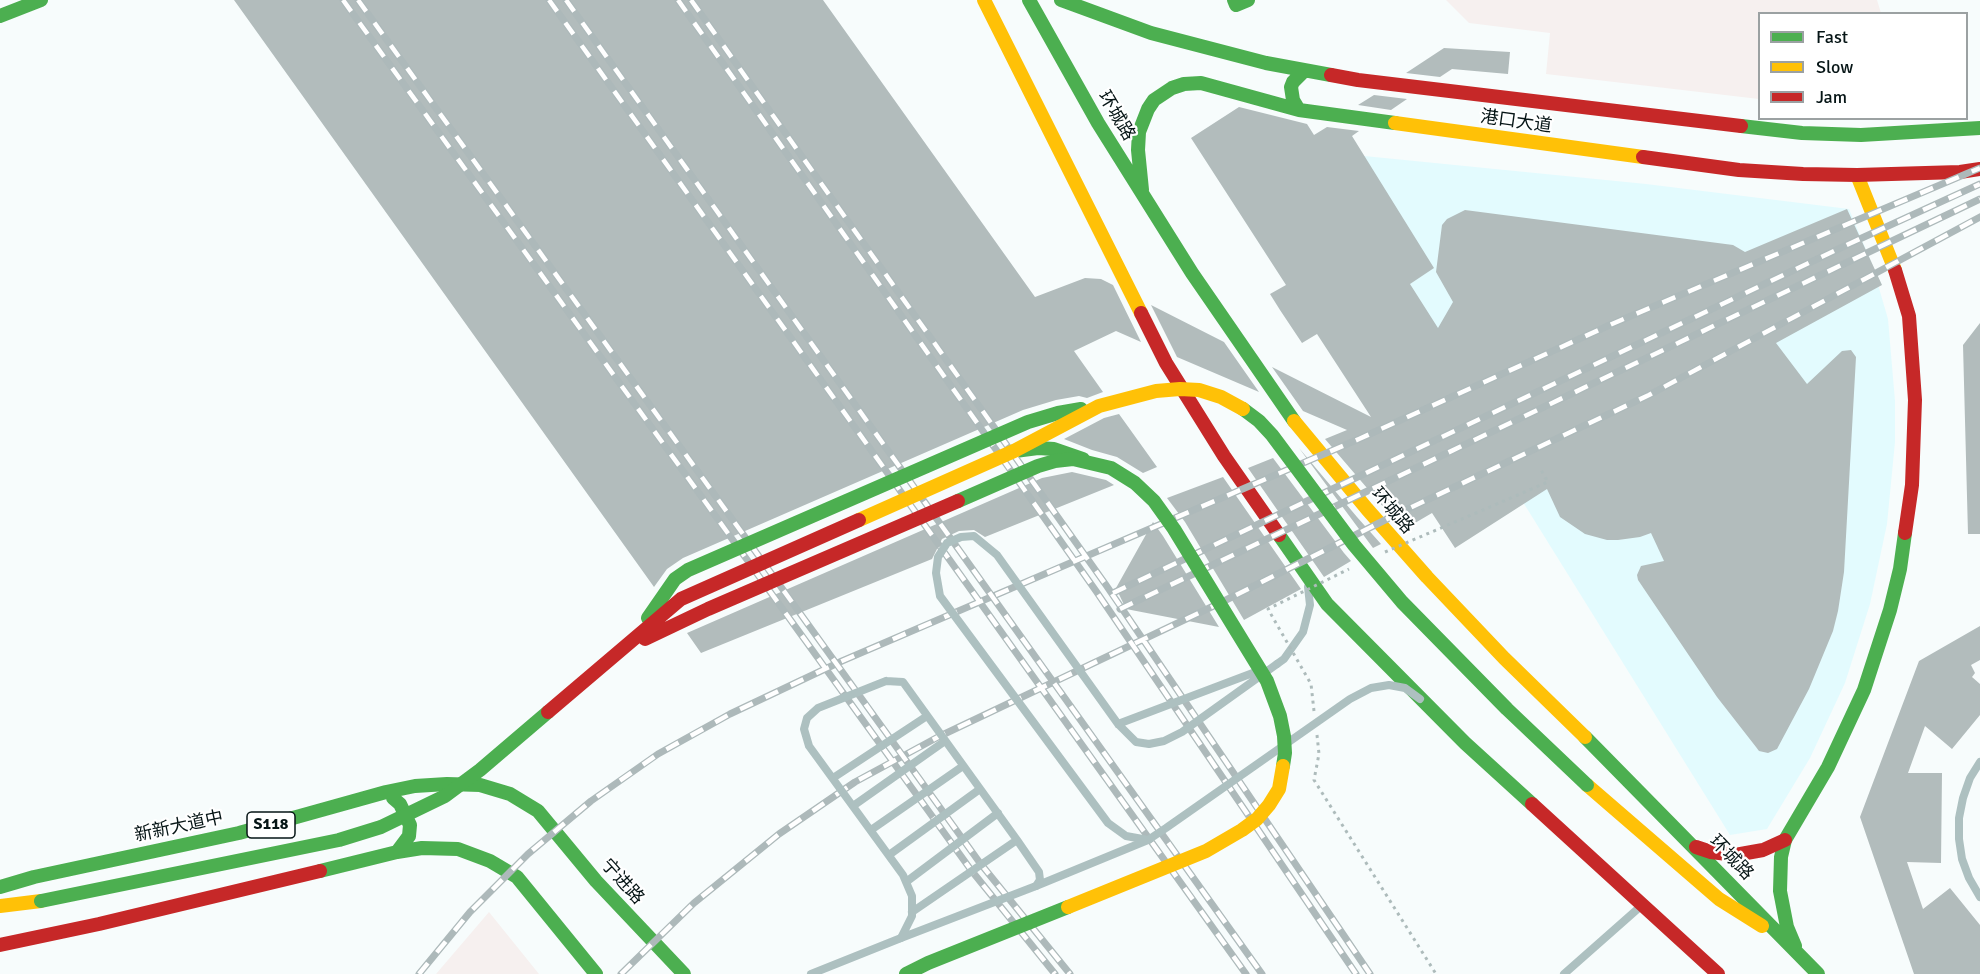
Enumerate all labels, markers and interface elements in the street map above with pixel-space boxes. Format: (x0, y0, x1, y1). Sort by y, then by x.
legend (1758, 12, 1968, 120)
text: Fast (1816, 26, 1848, 48)
text: Slow (1816, 56, 1853, 78)
text: Jam (1816, 86, 1847, 108)
street label: 环城路 (1093, 87, 1139, 145)
street label: 港口大道 (1479, 106, 1553, 138)
street label: 环城路 (1366, 484, 1418, 538)
street label: 新新大道中 (133, 807, 225, 847)
road number: S118 (247, 812, 295, 838)
street label: 环城路 (1704, 831, 1758, 885)
street label: 宁进路 (596, 855, 648, 909)

